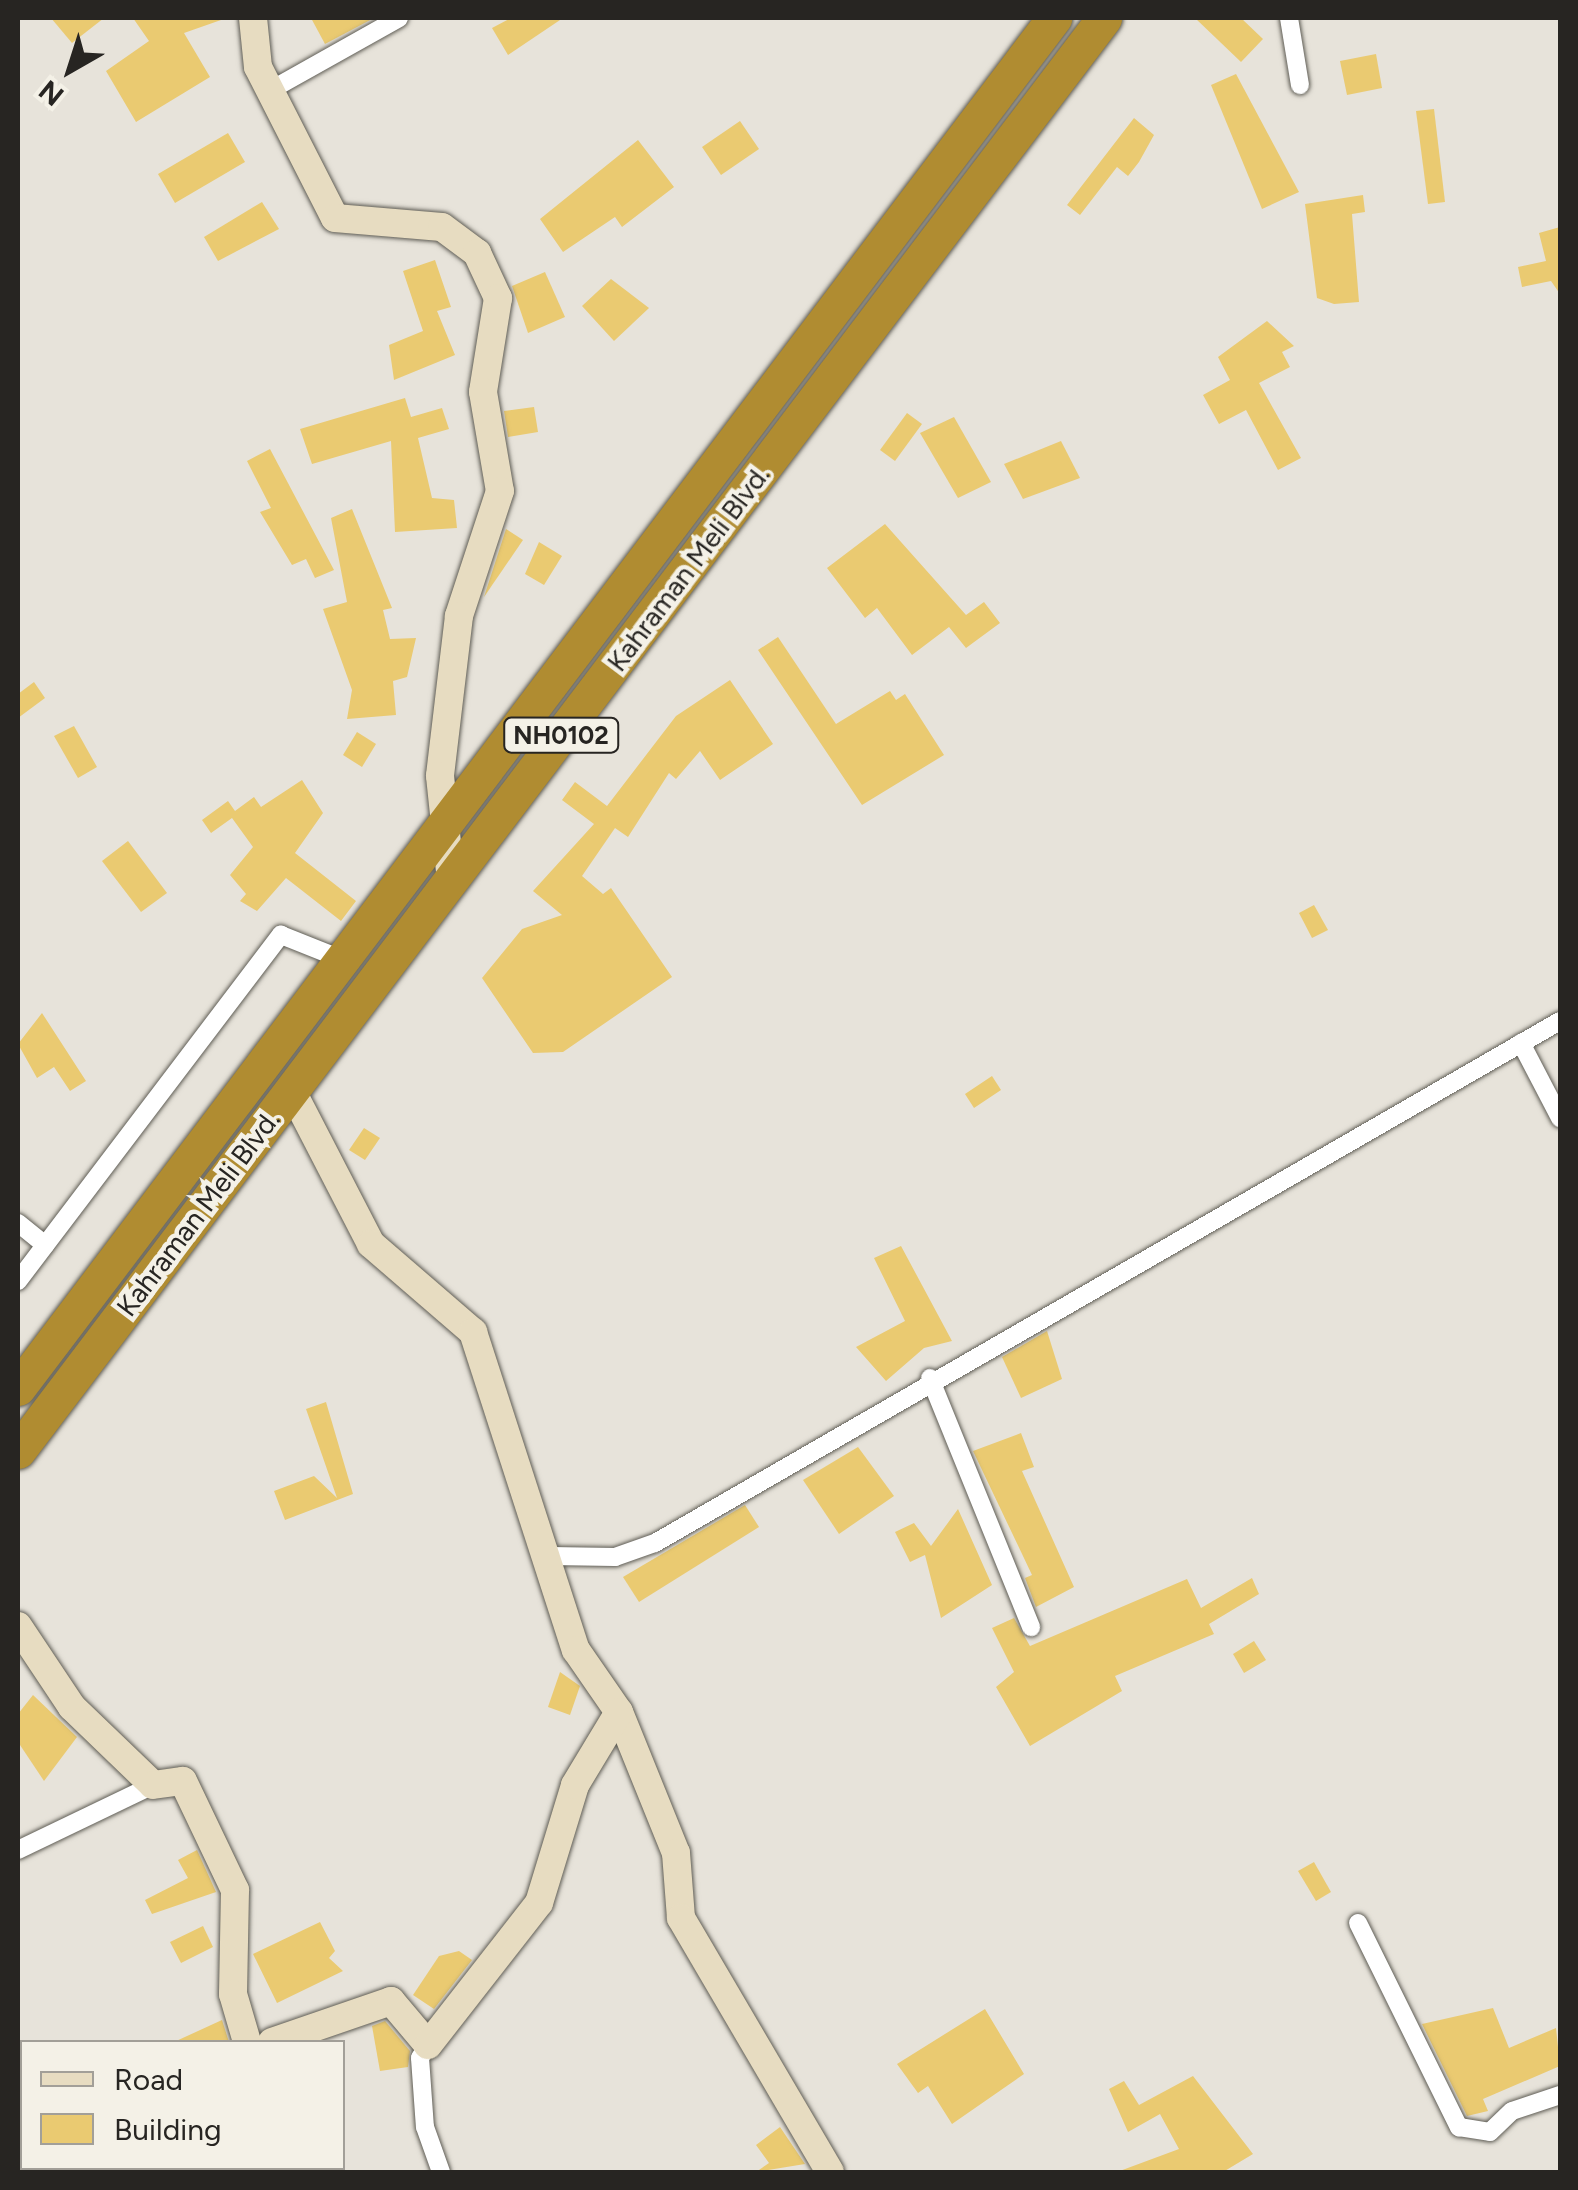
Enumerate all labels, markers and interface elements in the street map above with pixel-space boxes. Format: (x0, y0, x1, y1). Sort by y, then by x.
north arrow (20, 20, 120, 120)
text: N (32, 73, 70, 113)
street label: Kahraman Meli Blvd. (600, 458, 776, 678)
road number: NH0102 (501, 715, 621, 755)
street label: Kahraman Meli Blvd. (110, 1103, 286, 1323)
legend (20, 2040, 345, 2170)
text: Road (114, 2061, 183, 2098)
text: Building (114, 2111, 222, 2148)

